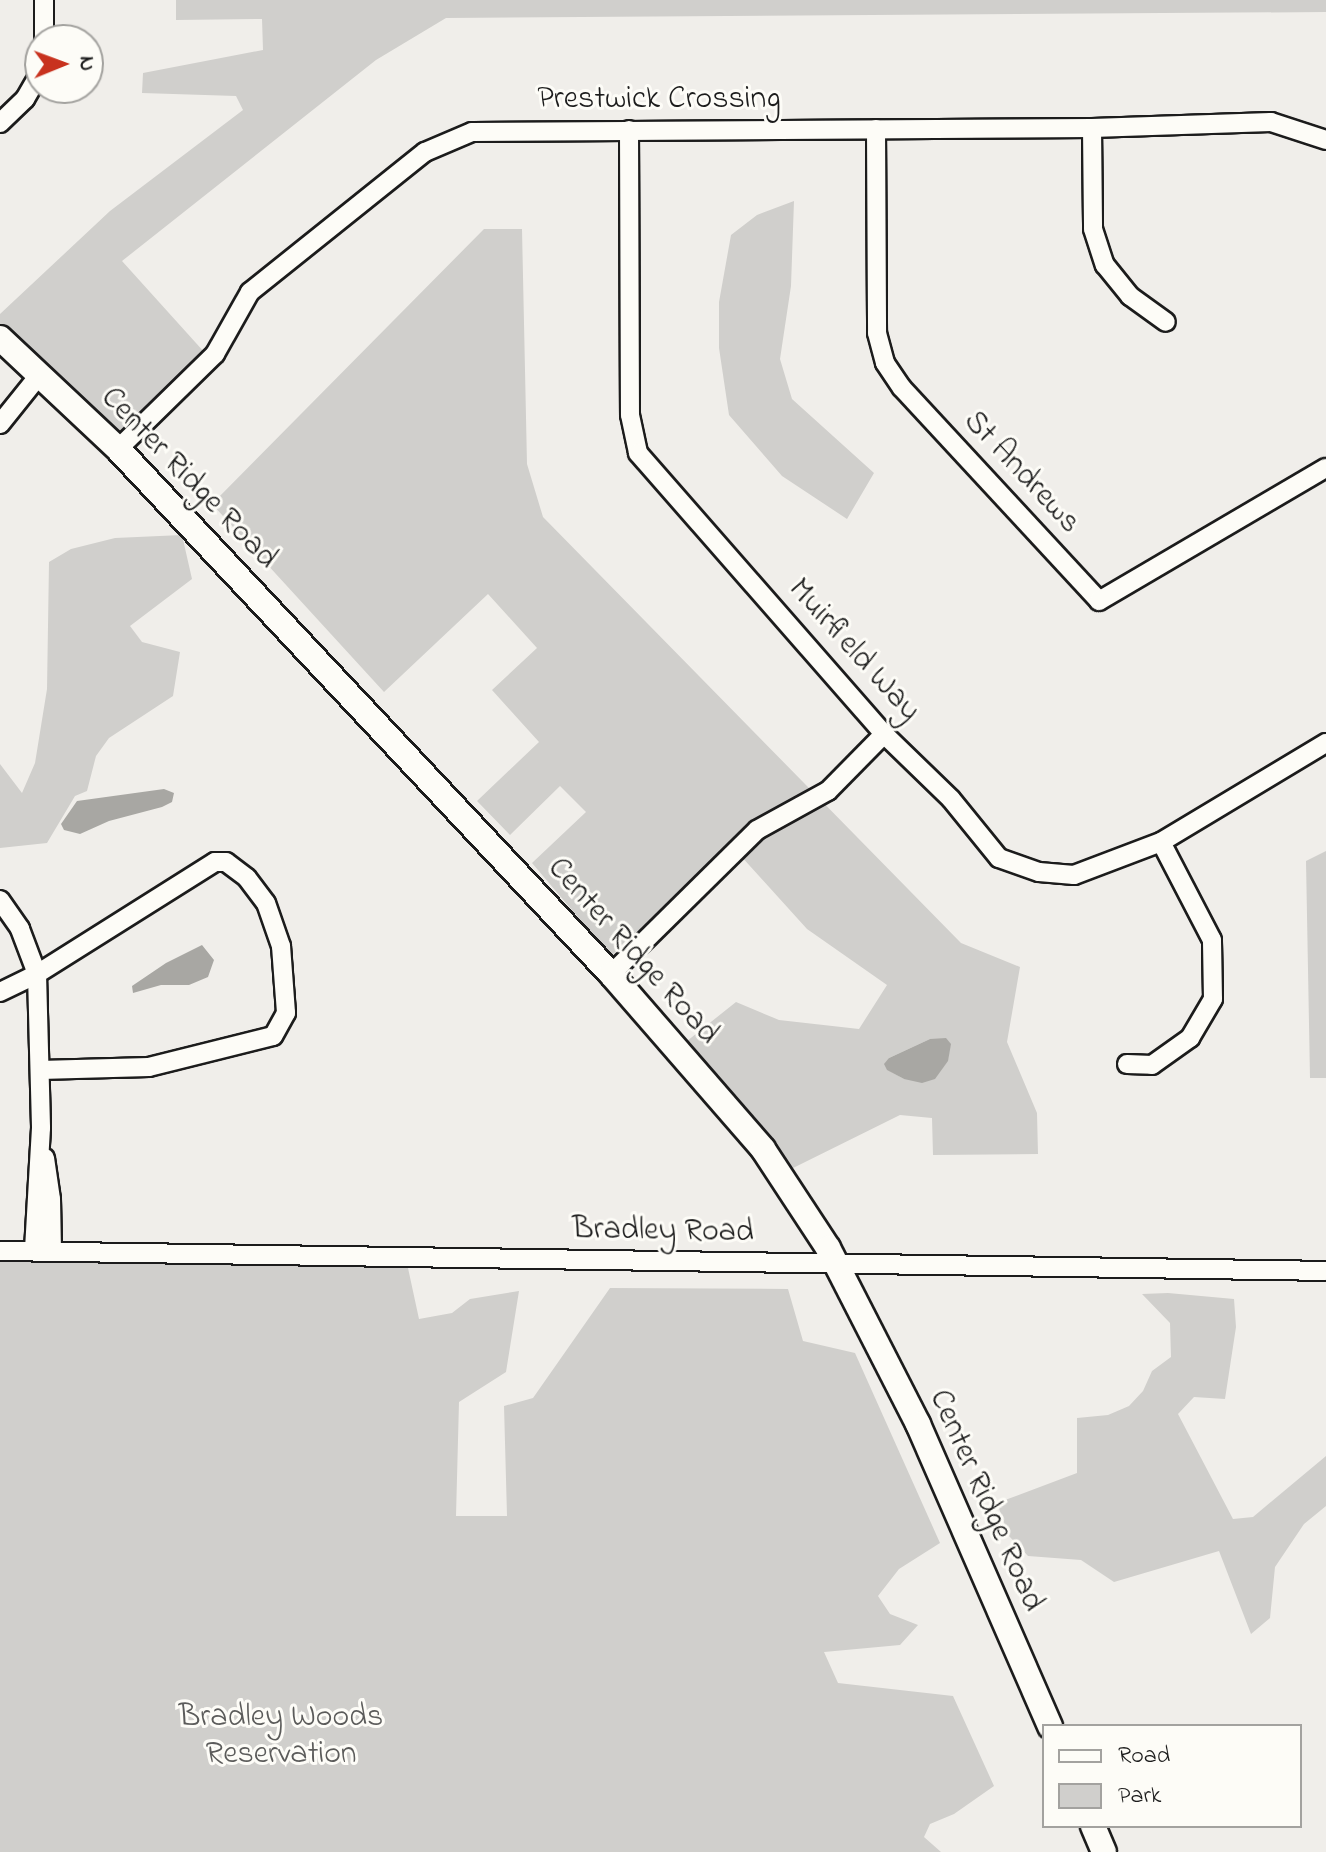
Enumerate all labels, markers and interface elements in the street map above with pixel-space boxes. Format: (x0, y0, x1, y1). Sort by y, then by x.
north arrow (24, 24, 104, 104)
text: N (70, 56, 102, 71)
street label: Prestwick Crossing (537, 81, 781, 119)
street label: Center Ridge Road (91, 380, 285, 578)
street label: St Andrews (954, 403, 1088, 543)
street label: Muirfield Way (779, 571, 927, 731)
street label: Center Ridge Road (538, 851, 726, 1053)
street label: Bradley Road (572, 1211, 754, 1253)
street label: Center Ridge Road (919, 1384, 1051, 1618)
park label: Bradley Woods Reservation (179, 1700, 383, 1775)
legend (1042, 1724, 1302, 1828)
text: Road (1118, 1739, 1170, 1774)
text: Park (1118, 1779, 1161, 1814)

